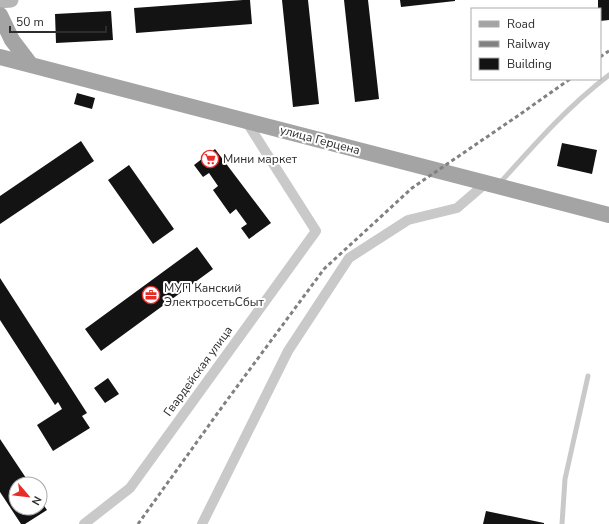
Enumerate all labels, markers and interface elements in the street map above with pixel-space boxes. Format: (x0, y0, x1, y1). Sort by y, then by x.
scale bar (10, 8, 106, 34)
legend (471, 8, 601, 80)
text: 50 m (16, 14, 44, 30)
text: Road (507, 16, 535, 32)
text: Railway (507, 36, 551, 52)
text: Building (507, 56, 552, 72)
street label: улица Герцена (278, 122, 362, 158)
supermarket icon: Мини маркет (200, 149, 220, 169)
place label: Мини маркет (223, 151, 298, 167)
place label: МУП Канский ЭлектросетьСбыт (164, 280, 264, 310)
office icon: МУП Канский ЭлектросетьСбыт (141, 285, 161, 305)
street label: Гвардейская улица (160, 323, 236, 419)
north arrow (8, 476, 48, 516)
text: N (28, 493, 45, 508)

